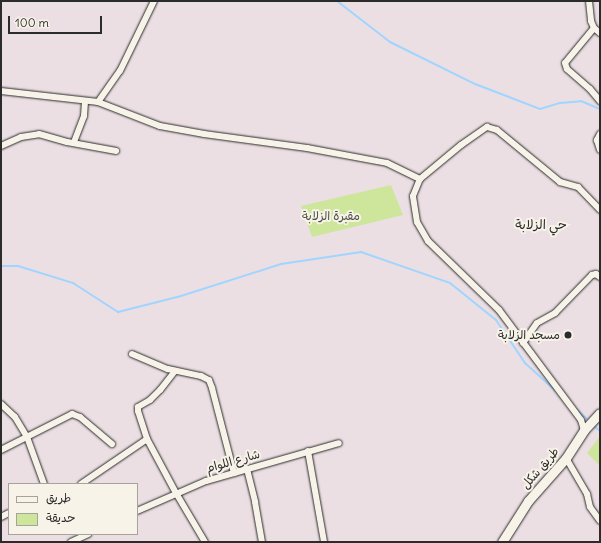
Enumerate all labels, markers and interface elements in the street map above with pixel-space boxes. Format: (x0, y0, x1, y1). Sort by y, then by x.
scale bar (10, 8, 104, 34)
text: 100 m (15, 15, 49, 30)
park label: مقبرة الزلابة (302, 209, 360, 223)
district label: حي الزلابة (515, 217, 567, 233)
place label: مسجد الزلابة (498, 328, 560, 342)
marker: مسجد الزلابة (563, 330, 573, 340)
street label: طريق شكل (518, 444, 562, 492)
street label: شارع اللوام (204, 446, 262, 476)
legend (8, 483, 138, 535)
text: طريق (46, 490, 71, 505)
text: حديقة (46, 510, 75, 525)

